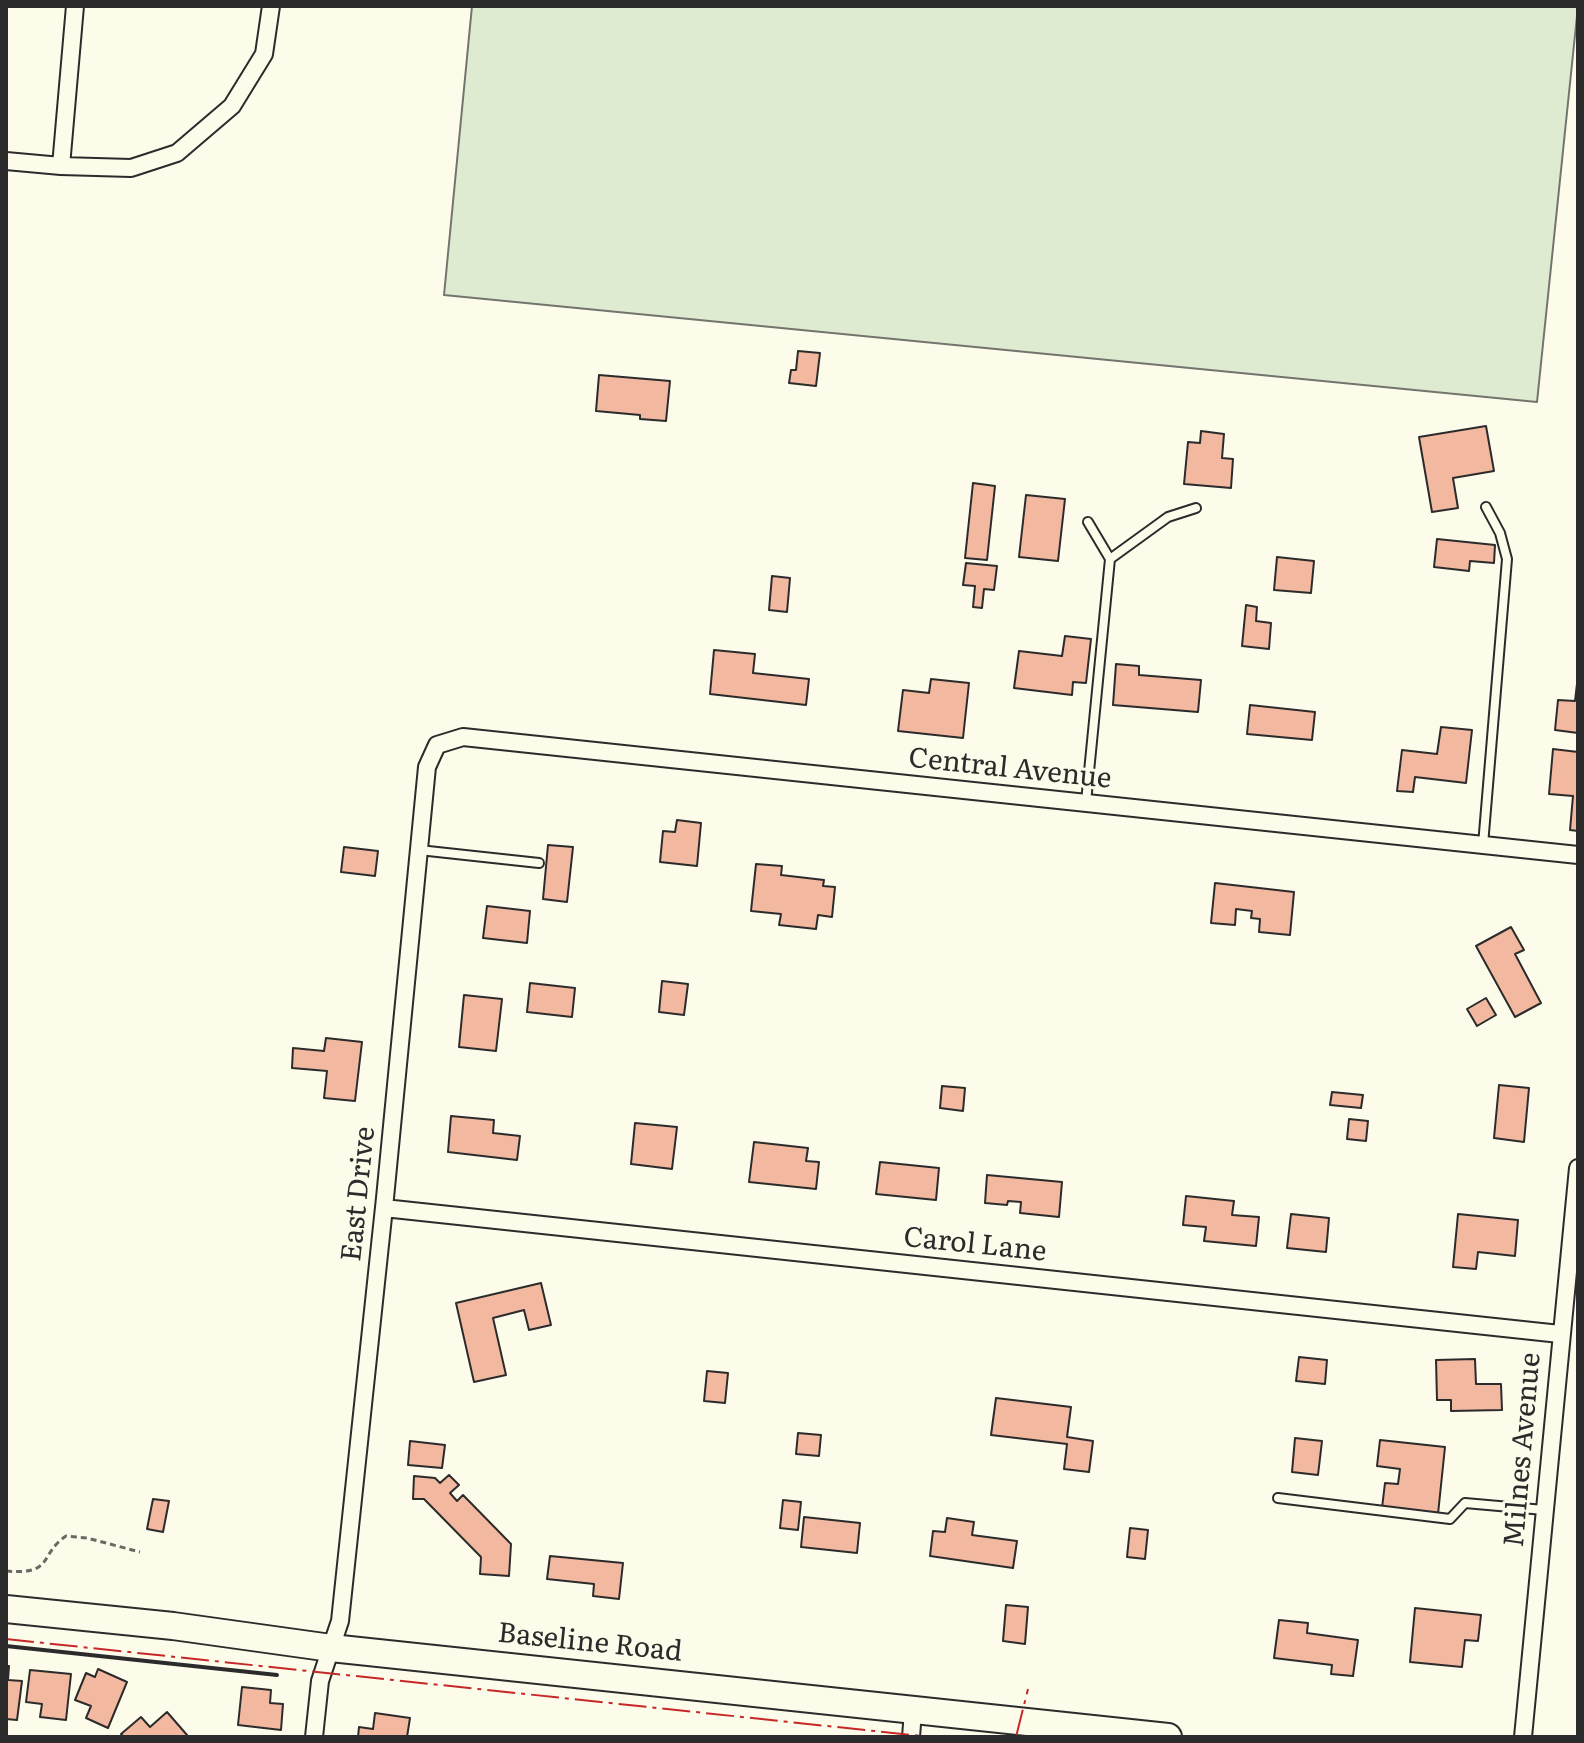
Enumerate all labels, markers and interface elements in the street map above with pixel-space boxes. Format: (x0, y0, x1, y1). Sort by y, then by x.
street label: Central Avenue (907, 742, 1113, 796)
street label: East Drive (335, 1125, 383, 1263)
street label: Carol Lane (902, 1221, 1048, 1269)
street label: Milnes Avenue (1498, 1351, 1548, 1549)
street label: Baseline Road (496, 1617, 684, 1669)

